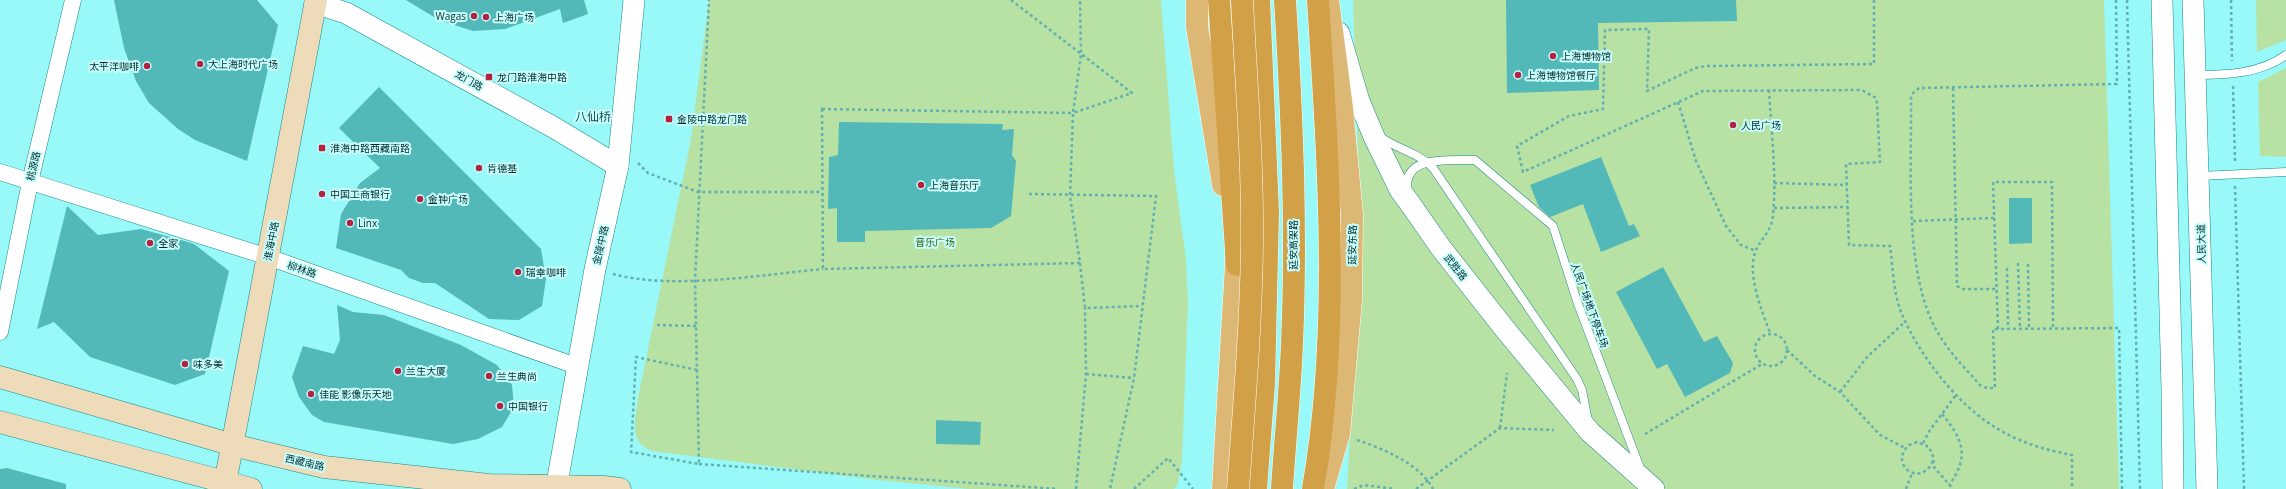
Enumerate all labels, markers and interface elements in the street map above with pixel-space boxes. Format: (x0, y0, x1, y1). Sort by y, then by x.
place label: Wagas (435, 9, 466, 23)
place label: 上海广场 (494, 10, 534, 24)
marker: Wagas (469, 11, 479, 21)
marker: 上海广场 (481, 12, 491, 22)
place label: 上海博物馆 (1561, 49, 1611, 63)
marker: 上海博物馆 (1548, 51, 1558, 61)
place label: 大上海时代广场 (208, 57, 278, 71)
place label: 太平洋咖啡 (89, 59, 139, 73)
marker: 大上海时代广场 (195, 59, 205, 69)
marker: 太平洋咖啡 (142, 61, 152, 71)
street label: 龙门路 (452, 67, 486, 93)
place label: 上海博物馆餐厅 (1526, 68, 1596, 82)
place label: 龙门路淮海中路 (497, 70, 567, 84)
marker: 上海博物馆餐厅 (1513, 70, 1523, 80)
marker: 龙门路淮海中路 (484, 72, 494, 82)
district label: 八仙桥 (575, 108, 611, 125)
place label: 金陵中路龙门路 (677, 112, 747, 126)
marker: 金陵中路龙门路 (664, 114, 674, 124)
place label: 人民广场 (1741, 118, 1781, 132)
marker: 人民广场 (1728, 120, 1738, 130)
place label: 淮海中路西藏南路 (330, 141, 410, 155)
marker: 淮海中路西藏南路 (317, 143, 327, 153)
street label: 桃源路 (23, 150, 43, 182)
place label: 肯德基 (487, 161, 517, 175)
marker: 肯德基 (474, 163, 484, 173)
place label: 上海音乐厅 (929, 178, 979, 192)
marker: 上海音乐厅 (916, 180, 926, 190)
place label: 中国工商银行 (330, 187, 390, 201)
marker: 中国工商银行 (317, 189, 327, 199)
place label: 金钟广场 (428, 192, 468, 206)
marker: 金钟广场 (415, 194, 425, 204)
place label: Linx (358, 216, 378, 230)
marker: Linx (345, 218, 355, 228)
street label: 淮海中路 (260, 220, 282, 262)
street label: 延安高架路 (1286, 220, 1300, 270)
street label: 金陵中路 (589, 224, 611, 266)
street label: 人民大道 (2194, 224, 2208, 264)
street label: 延安东路 (1345, 225, 1359, 265)
park label: 音乐广场 (915, 235, 955, 249)
place label: 全家 (158, 236, 179, 250)
marker: 全家 (145, 238, 155, 248)
street label: 武胜路 (1441, 251, 1471, 283)
street label: 柳林路 (286, 257, 318, 281)
street label: 人民广场地下停车场 (1568, 260, 1612, 350)
place label: 瑞幸咖啡 (526, 265, 566, 279)
marker: 瑞幸咖啡 (513, 267, 523, 277)
place label: 味多美 (193, 357, 223, 371)
marker: 味多美 (180, 359, 190, 369)
place label: 兰生大厦 (406, 364, 446, 378)
marker: 兰生大厦 (393, 366, 403, 376)
place label: 兰生典尚 (497, 369, 537, 383)
marker: 兰生典尚 (484, 371, 494, 381)
place label: 佳能 影像乐天地 (319, 387, 393, 401)
marker: 佳能 影像乐天地 (306, 389, 316, 399)
place label: 中国银行 (508, 399, 548, 413)
marker: 中国银行 (495, 401, 505, 411)
street label: 西藏南路 (284, 451, 326, 473)

